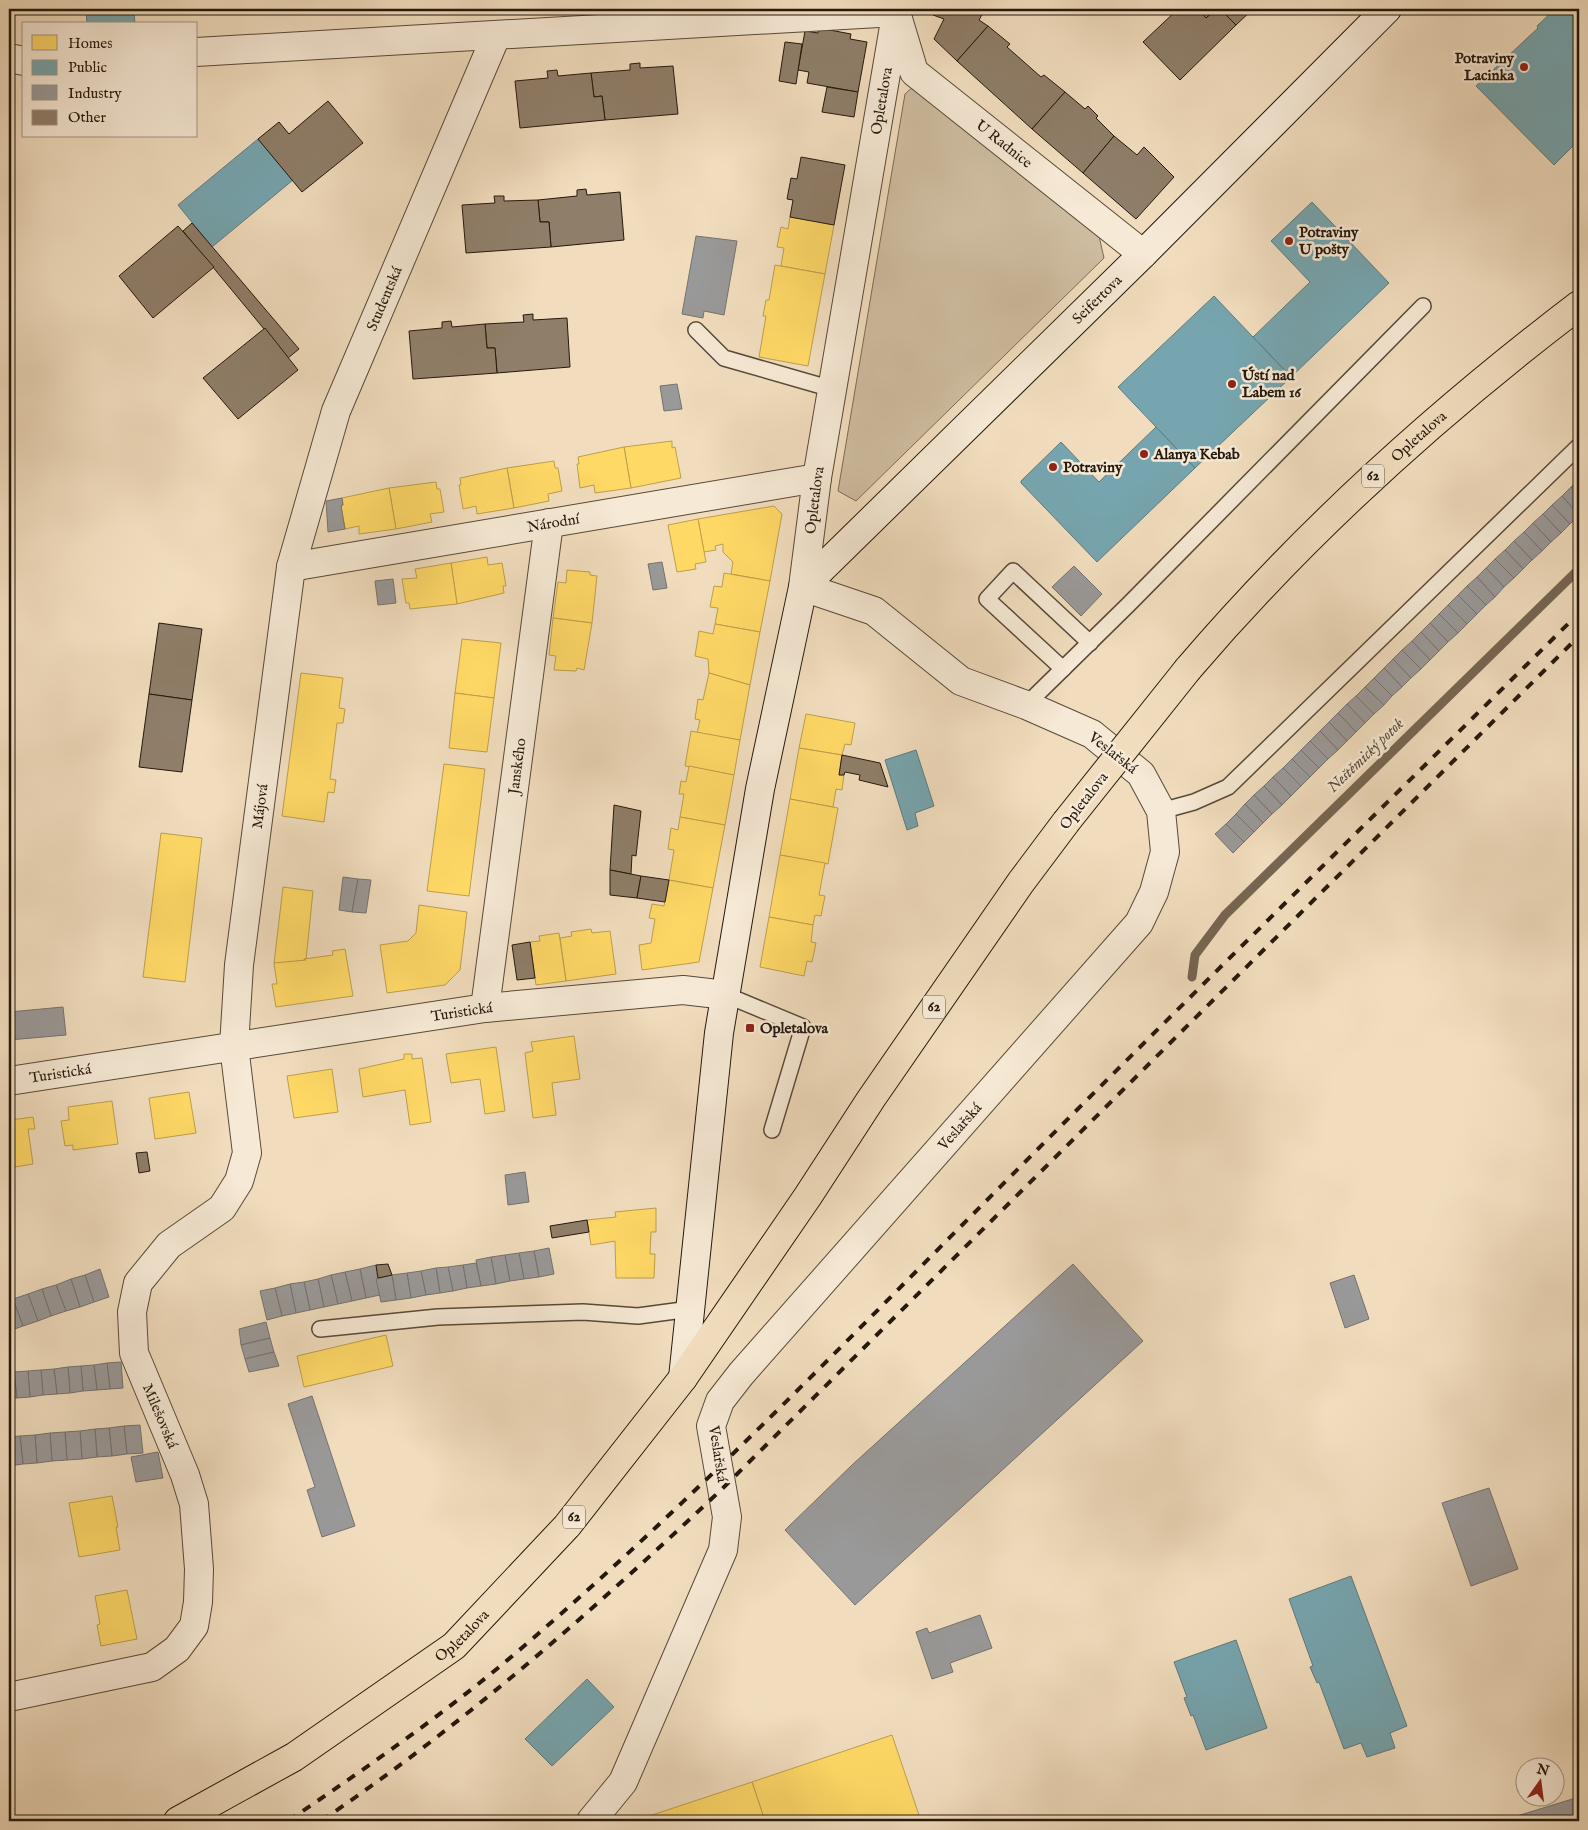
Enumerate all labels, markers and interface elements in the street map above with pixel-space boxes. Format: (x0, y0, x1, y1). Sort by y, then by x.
legend (22, 22, 198, 138)
text: Homes (68, 34, 112, 53)
place label: Potraviny Lacinka (1455, 49, 1515, 85)
text: Public (68, 58, 107, 77)
marker: Potraviny Lacinka (1518, 61, 1530, 73)
street label: Opletalova (866, 65, 897, 136)
text: Industry (68, 84, 122, 103)
text: Other (68, 108, 106, 127)
street label: U Radnice (972, 115, 1036, 172)
place label: Potraviny U pošty (1298, 223, 1359, 259)
marker: Potraviny U pošty (1283, 235, 1295, 247)
street label: Studentská (362, 263, 406, 334)
street label: Seifertova (1068, 270, 1126, 328)
place label: Ústí nad Labem 16 (1241, 366, 1302, 402)
marker: Ústí nad Labem 16 (1226, 378, 1238, 390)
street label: Opletalova (1387, 406, 1451, 466)
place label: Alanya Kebab (1153, 445, 1240, 464)
marker: Alanya Kebab (1138, 448, 1150, 460)
place label: Potraviny (1063, 458, 1123, 477)
marker: Potraviny (1047, 461, 1059, 473)
street label: Opletalova (800, 464, 828, 535)
road number: 62 (1362, 464, 1384, 488)
street label: Národní (526, 509, 582, 536)
water label: Neštěmický potok (1323, 714, 1409, 798)
street label: Veslařská (1084, 727, 1142, 778)
street label: Janského (504, 737, 530, 797)
street label: Opletalova (1056, 768, 1113, 834)
street label: Májová (247, 782, 272, 830)
road number: 62 (923, 996, 945, 1019)
street label: Turistická (429, 998, 494, 1026)
place label: Opletalova (760, 1019, 829, 1038)
marker: Opletalova (744, 1022, 756, 1034)
street label: Turistická (28, 1059, 93, 1087)
street label: Veslařská (933, 1098, 986, 1155)
street label: Milešovská (138, 1381, 182, 1452)
street label: Veslařská (704, 1423, 732, 1484)
road number: 62 (563, 1505, 585, 1528)
street label: Opletalova (431, 1605, 493, 1666)
north arrow (1516, 1758, 1566, 1808)
text: N (1534, 1760, 1551, 1781)

